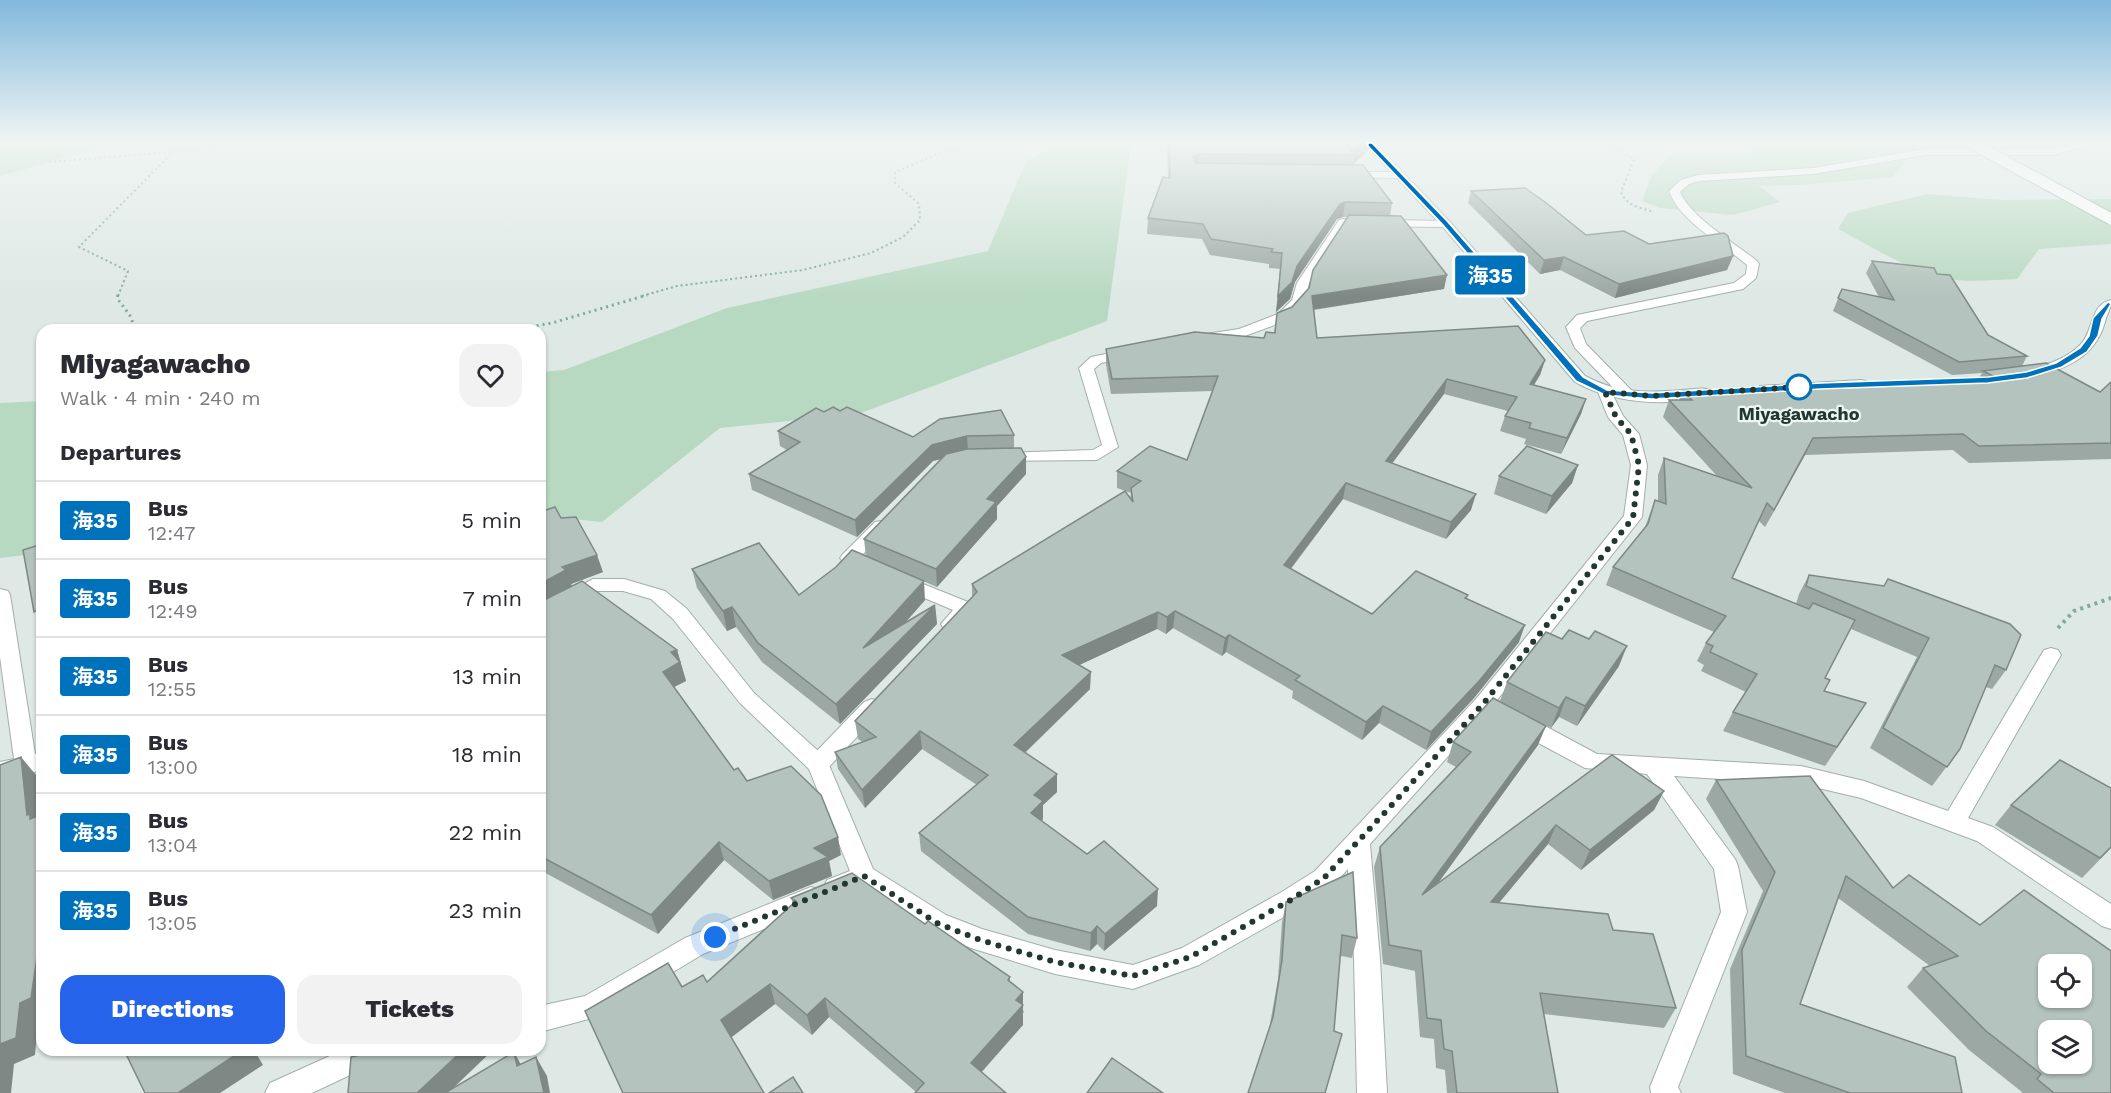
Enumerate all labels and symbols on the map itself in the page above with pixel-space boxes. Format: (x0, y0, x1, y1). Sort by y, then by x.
line badge: 海35 (1456, 256, 1524, 294)
marker: Miyagawacho (1786, 374, 1812, 400)
place label: Miyagawacho (1739, 403, 1860, 424)
your location (700, 922, 730, 952)

